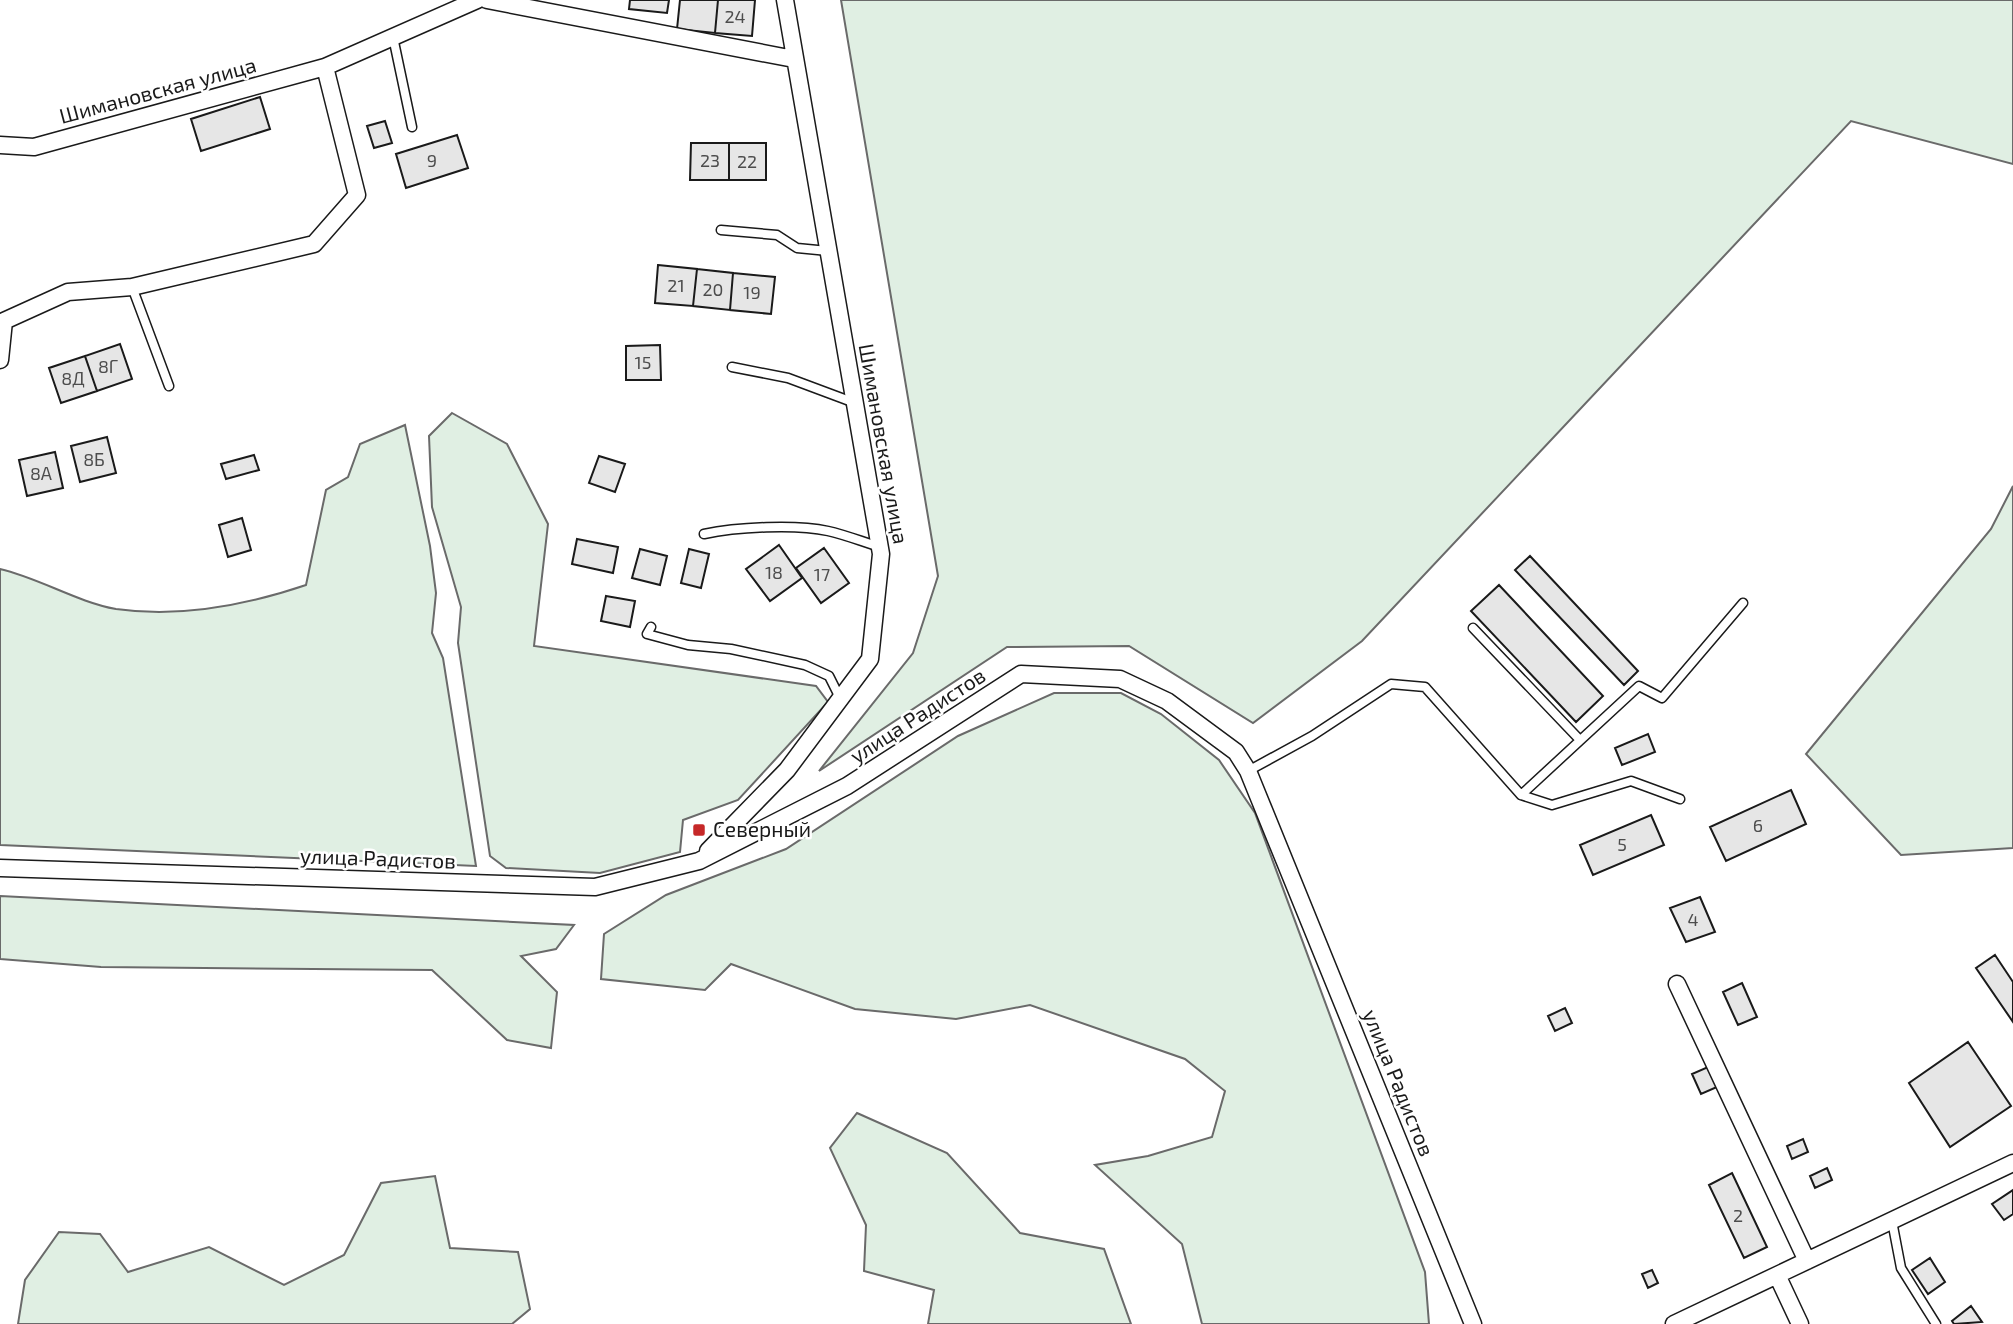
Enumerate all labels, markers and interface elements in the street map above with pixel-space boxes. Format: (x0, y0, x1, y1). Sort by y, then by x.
house number: 24 (724, 5, 746, 27)
street label: Шимановская улица (56, 51, 259, 129)
house number: 9 (427, 149, 437, 171)
house number: 23 (700, 149, 720, 171)
house number: 22 (737, 150, 757, 172)
house number: 21 (667, 274, 685, 296)
house number: 20 (703, 278, 723, 300)
house number: 19 (743, 281, 761, 303)
street label: Шимановская улица (854, 342, 914, 546)
house number: 15 (635, 351, 651, 373)
house number: 8Г (98, 355, 118, 377)
house number: 8Д (61, 367, 85, 389)
house number: 8Б (83, 448, 105, 470)
house number: 8А (30, 462, 53, 484)
house number: 18 (765, 561, 783, 583)
house number: 17 (814, 563, 830, 585)
street label: улица Радистов (845, 662, 990, 769)
house number: 6 (1753, 814, 1763, 836)
place label: Северный (713, 816, 811, 841)
marker: Северный (691, 822, 707, 838)
house number: 5 (1617, 833, 1627, 855)
street label: улица Радистов (300, 842, 456, 874)
house number: 4 (1687, 908, 1699, 930)
street label: улица Радистов (1358, 1005, 1440, 1160)
house number: 2 (1733, 1204, 1743, 1226)

